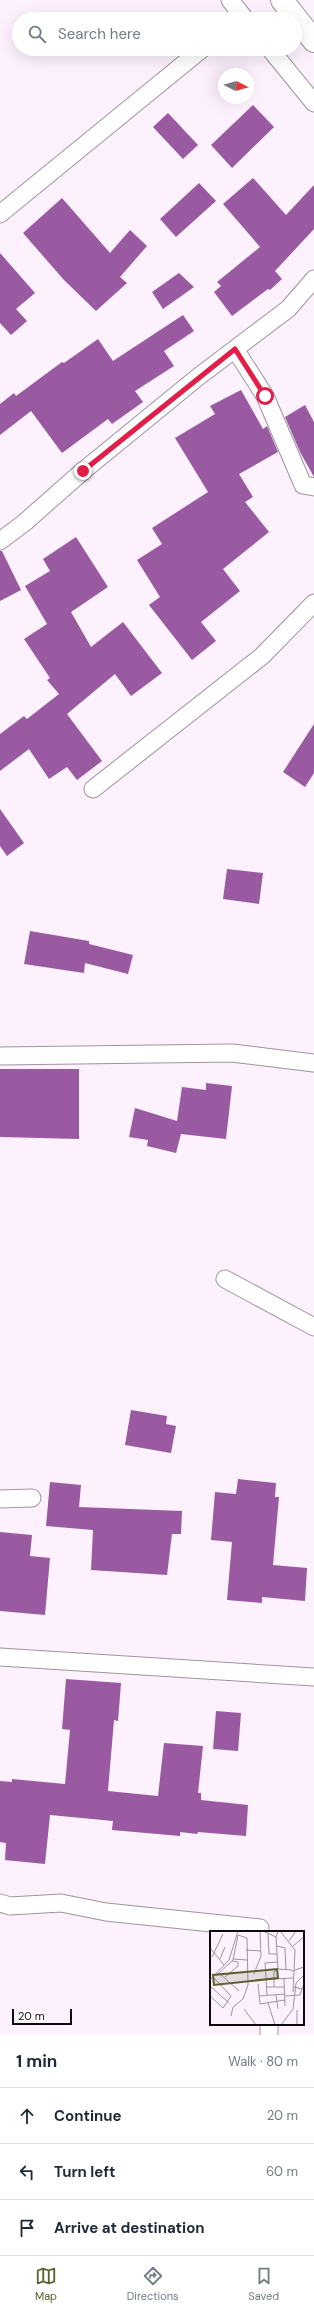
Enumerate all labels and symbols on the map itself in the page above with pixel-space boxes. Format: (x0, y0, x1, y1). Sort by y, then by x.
north arrow (218, 68, 254, 104)
route start (256, 387, 274, 405)
route end (74, 462, 92, 480)
inset map (210, 1931, 304, 2025)
scale bar (12, 2007, 72, 2026)

